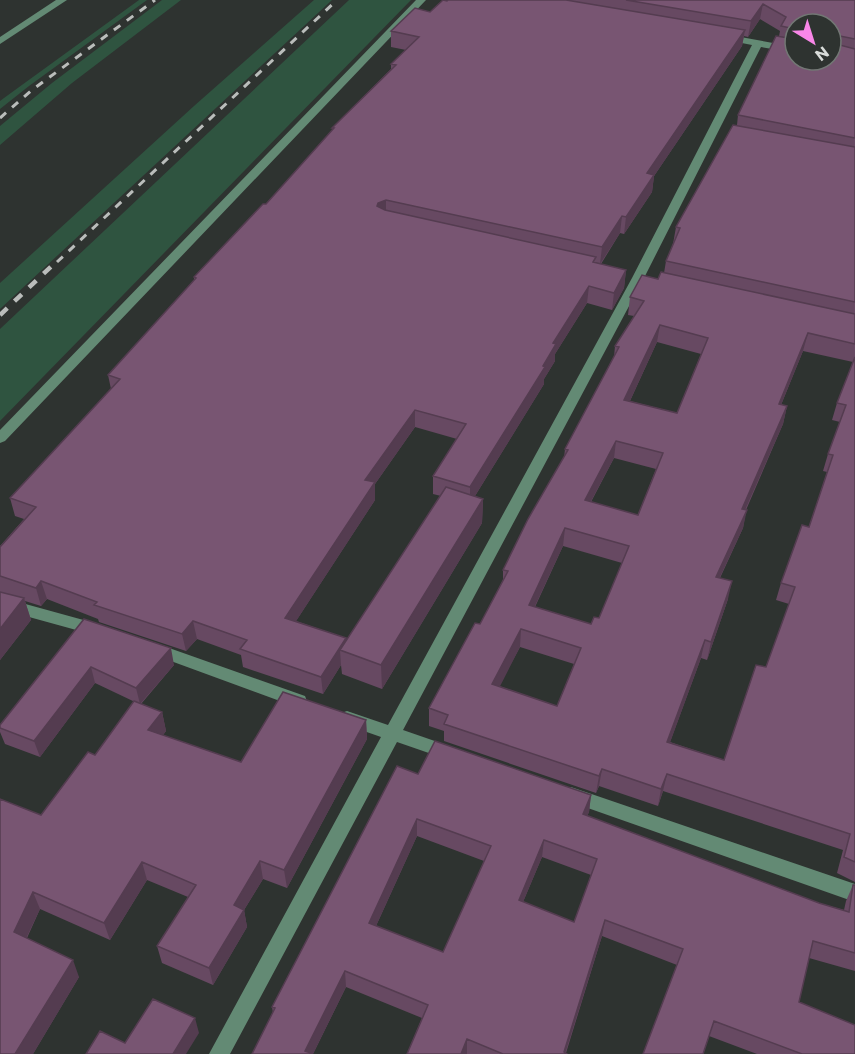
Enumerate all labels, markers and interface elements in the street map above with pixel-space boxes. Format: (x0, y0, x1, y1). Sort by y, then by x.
north arrow (783, 12, 843, 72)
text: N (812, 43, 833, 65)

